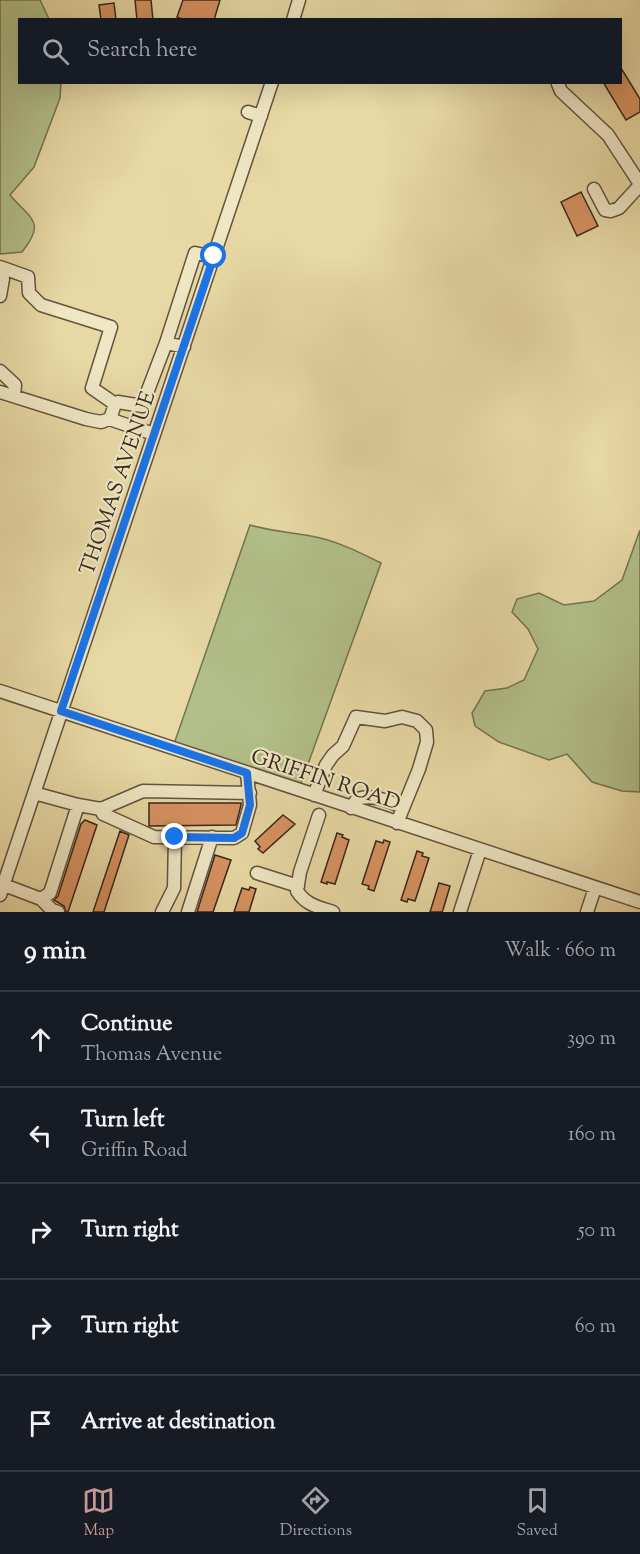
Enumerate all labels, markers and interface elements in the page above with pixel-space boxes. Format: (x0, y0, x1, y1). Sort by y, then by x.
search box (18, 18, 622, 84)
icon: search (39, 35, 72, 68)
text: Search here (87, 35, 197, 67)
route start (200, 242, 226, 268)
street label: THOMAS AVENUE (73, 388, 164, 579)
street label: GRIFFIN ROAD (247, 743, 404, 819)
route end (161, 823, 187, 849)
text: 9 min (24, 933, 86, 970)
text: Walk · 660 m (504, 937, 616, 966)
text: Continue (81, 1009, 172, 1041)
icon: ahead (24, 1023, 57, 1056)
text: 390 m (567, 1025, 616, 1054)
text: Thomas Avenue (81, 1041, 222, 1070)
text: Turn left (81, 1105, 164, 1137)
icon: left (24, 1119, 57, 1152)
text: 160 m (568, 1121, 616, 1150)
text: Griffin Road (81, 1137, 188, 1166)
icon: right (24, 1215, 57, 1248)
text: Turn right (81, 1215, 178, 1247)
text: 50 m (578, 1217, 616, 1246)
icon: right (24, 1311, 57, 1344)
text: Turn right (81, 1311, 178, 1343)
text: 60 m (575, 1313, 616, 1342)
icon: arrive (24, 1407, 57, 1440)
text: Arrive at destination (81, 1407, 276, 1439)
tab: Map (82, 1484, 115, 1543)
tab: Directions (280, 1484, 352, 1543)
tab: Saved (517, 1484, 558, 1543)

